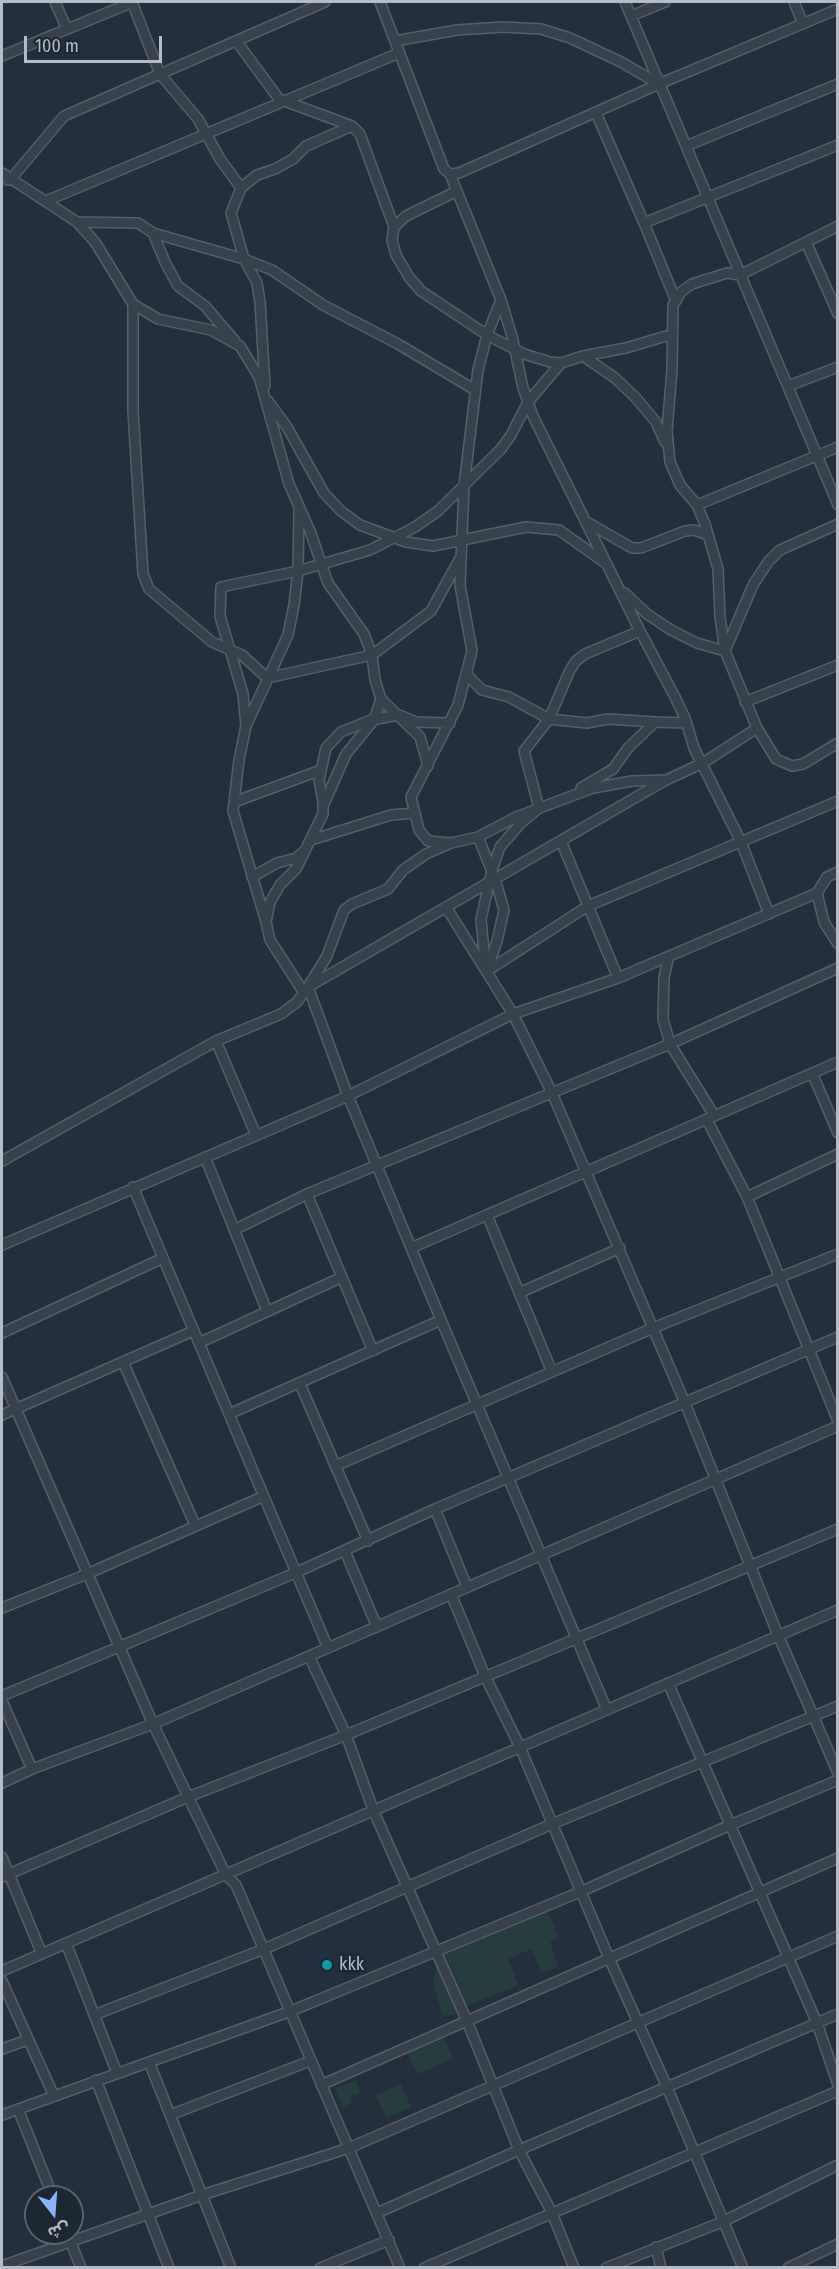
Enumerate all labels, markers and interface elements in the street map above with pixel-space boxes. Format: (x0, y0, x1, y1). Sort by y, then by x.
scale bar (27, 24, 165, 62)
text: 100 m (35, 35, 79, 57)
place label: kkk (339, 1954, 364, 1976)
marker: kkk (320, 1958, 334, 1972)
north arrow (24, 2185, 84, 2245)
text: ش (46, 2218, 72, 2243)

